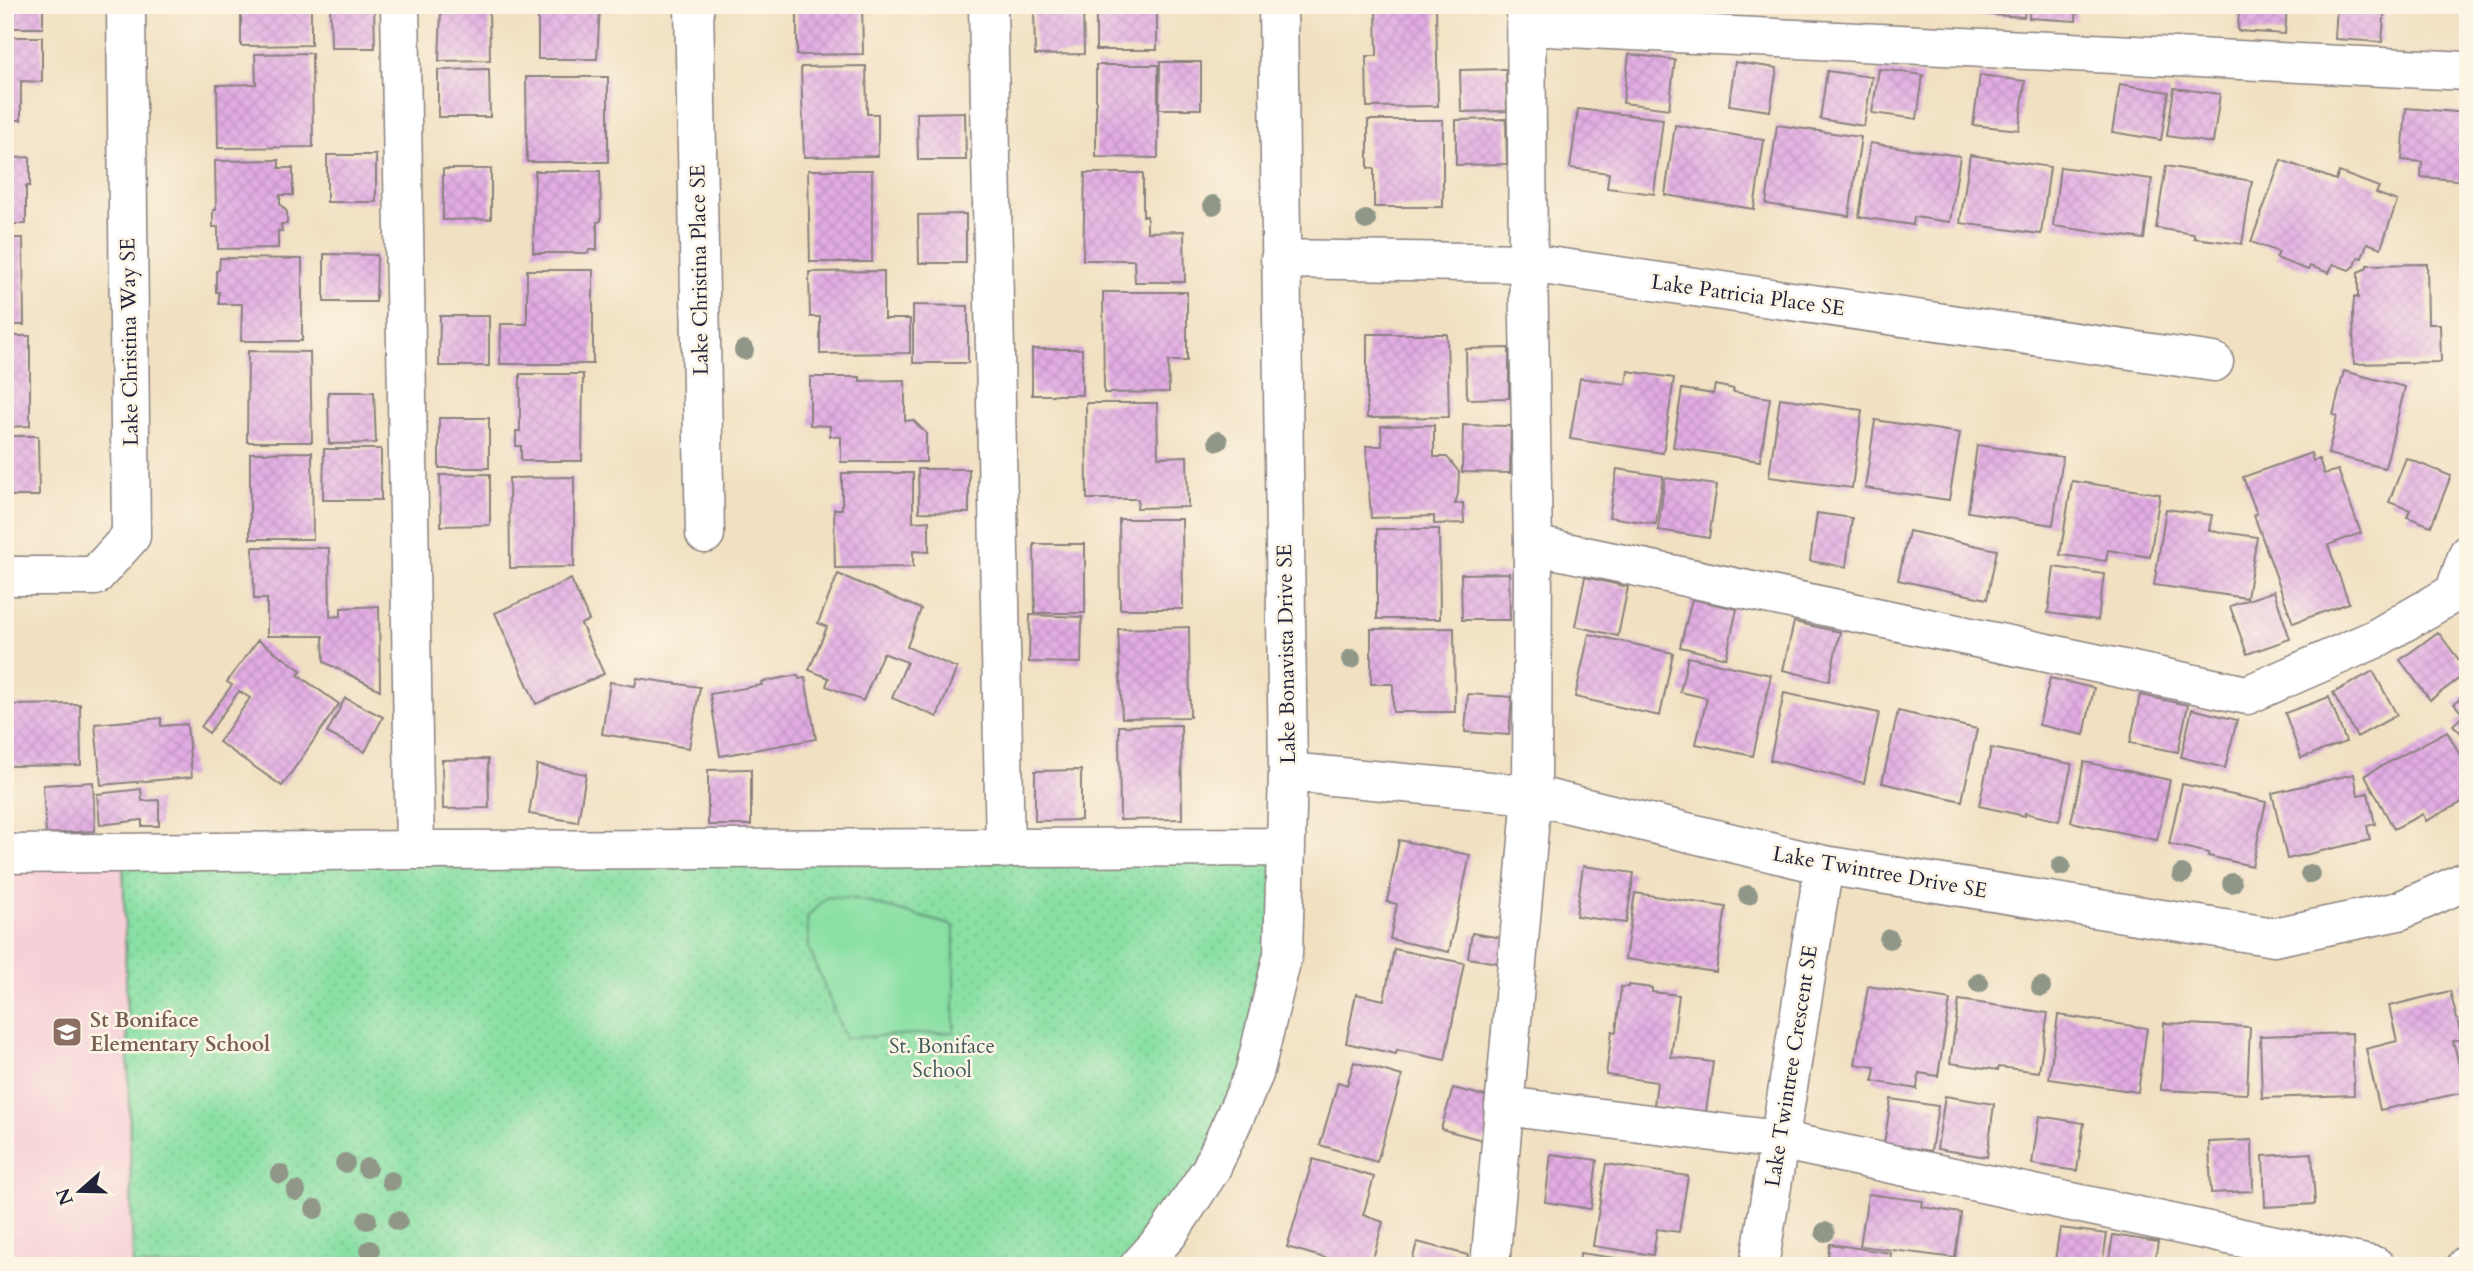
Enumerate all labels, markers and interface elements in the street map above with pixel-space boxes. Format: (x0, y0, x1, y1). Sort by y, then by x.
street label: Lake Christina Place SE (683, 164, 716, 376)
street label: Lake Christina Way SE (113, 238, 146, 446)
street label: Lake Patricia Place SE (1649, 268, 1847, 323)
street label: Lake Bonavista Drive SE (1270, 544, 1303, 764)
street label: Lake Twintree Drive SE (1770, 839, 1989, 906)
street label: Lake Twintree Crescent SE (1758, 943, 1825, 1189)
place label: St Boniface Elementary School (90, 1006, 270, 1059)
school or university icon: St Boniface Elementary School (50, 1015, 84, 1049)
park label: St. Boniface School (889, 1032, 995, 1085)
north arrow (46, 1156, 116, 1226)
text: N (50, 1184, 80, 1209)

